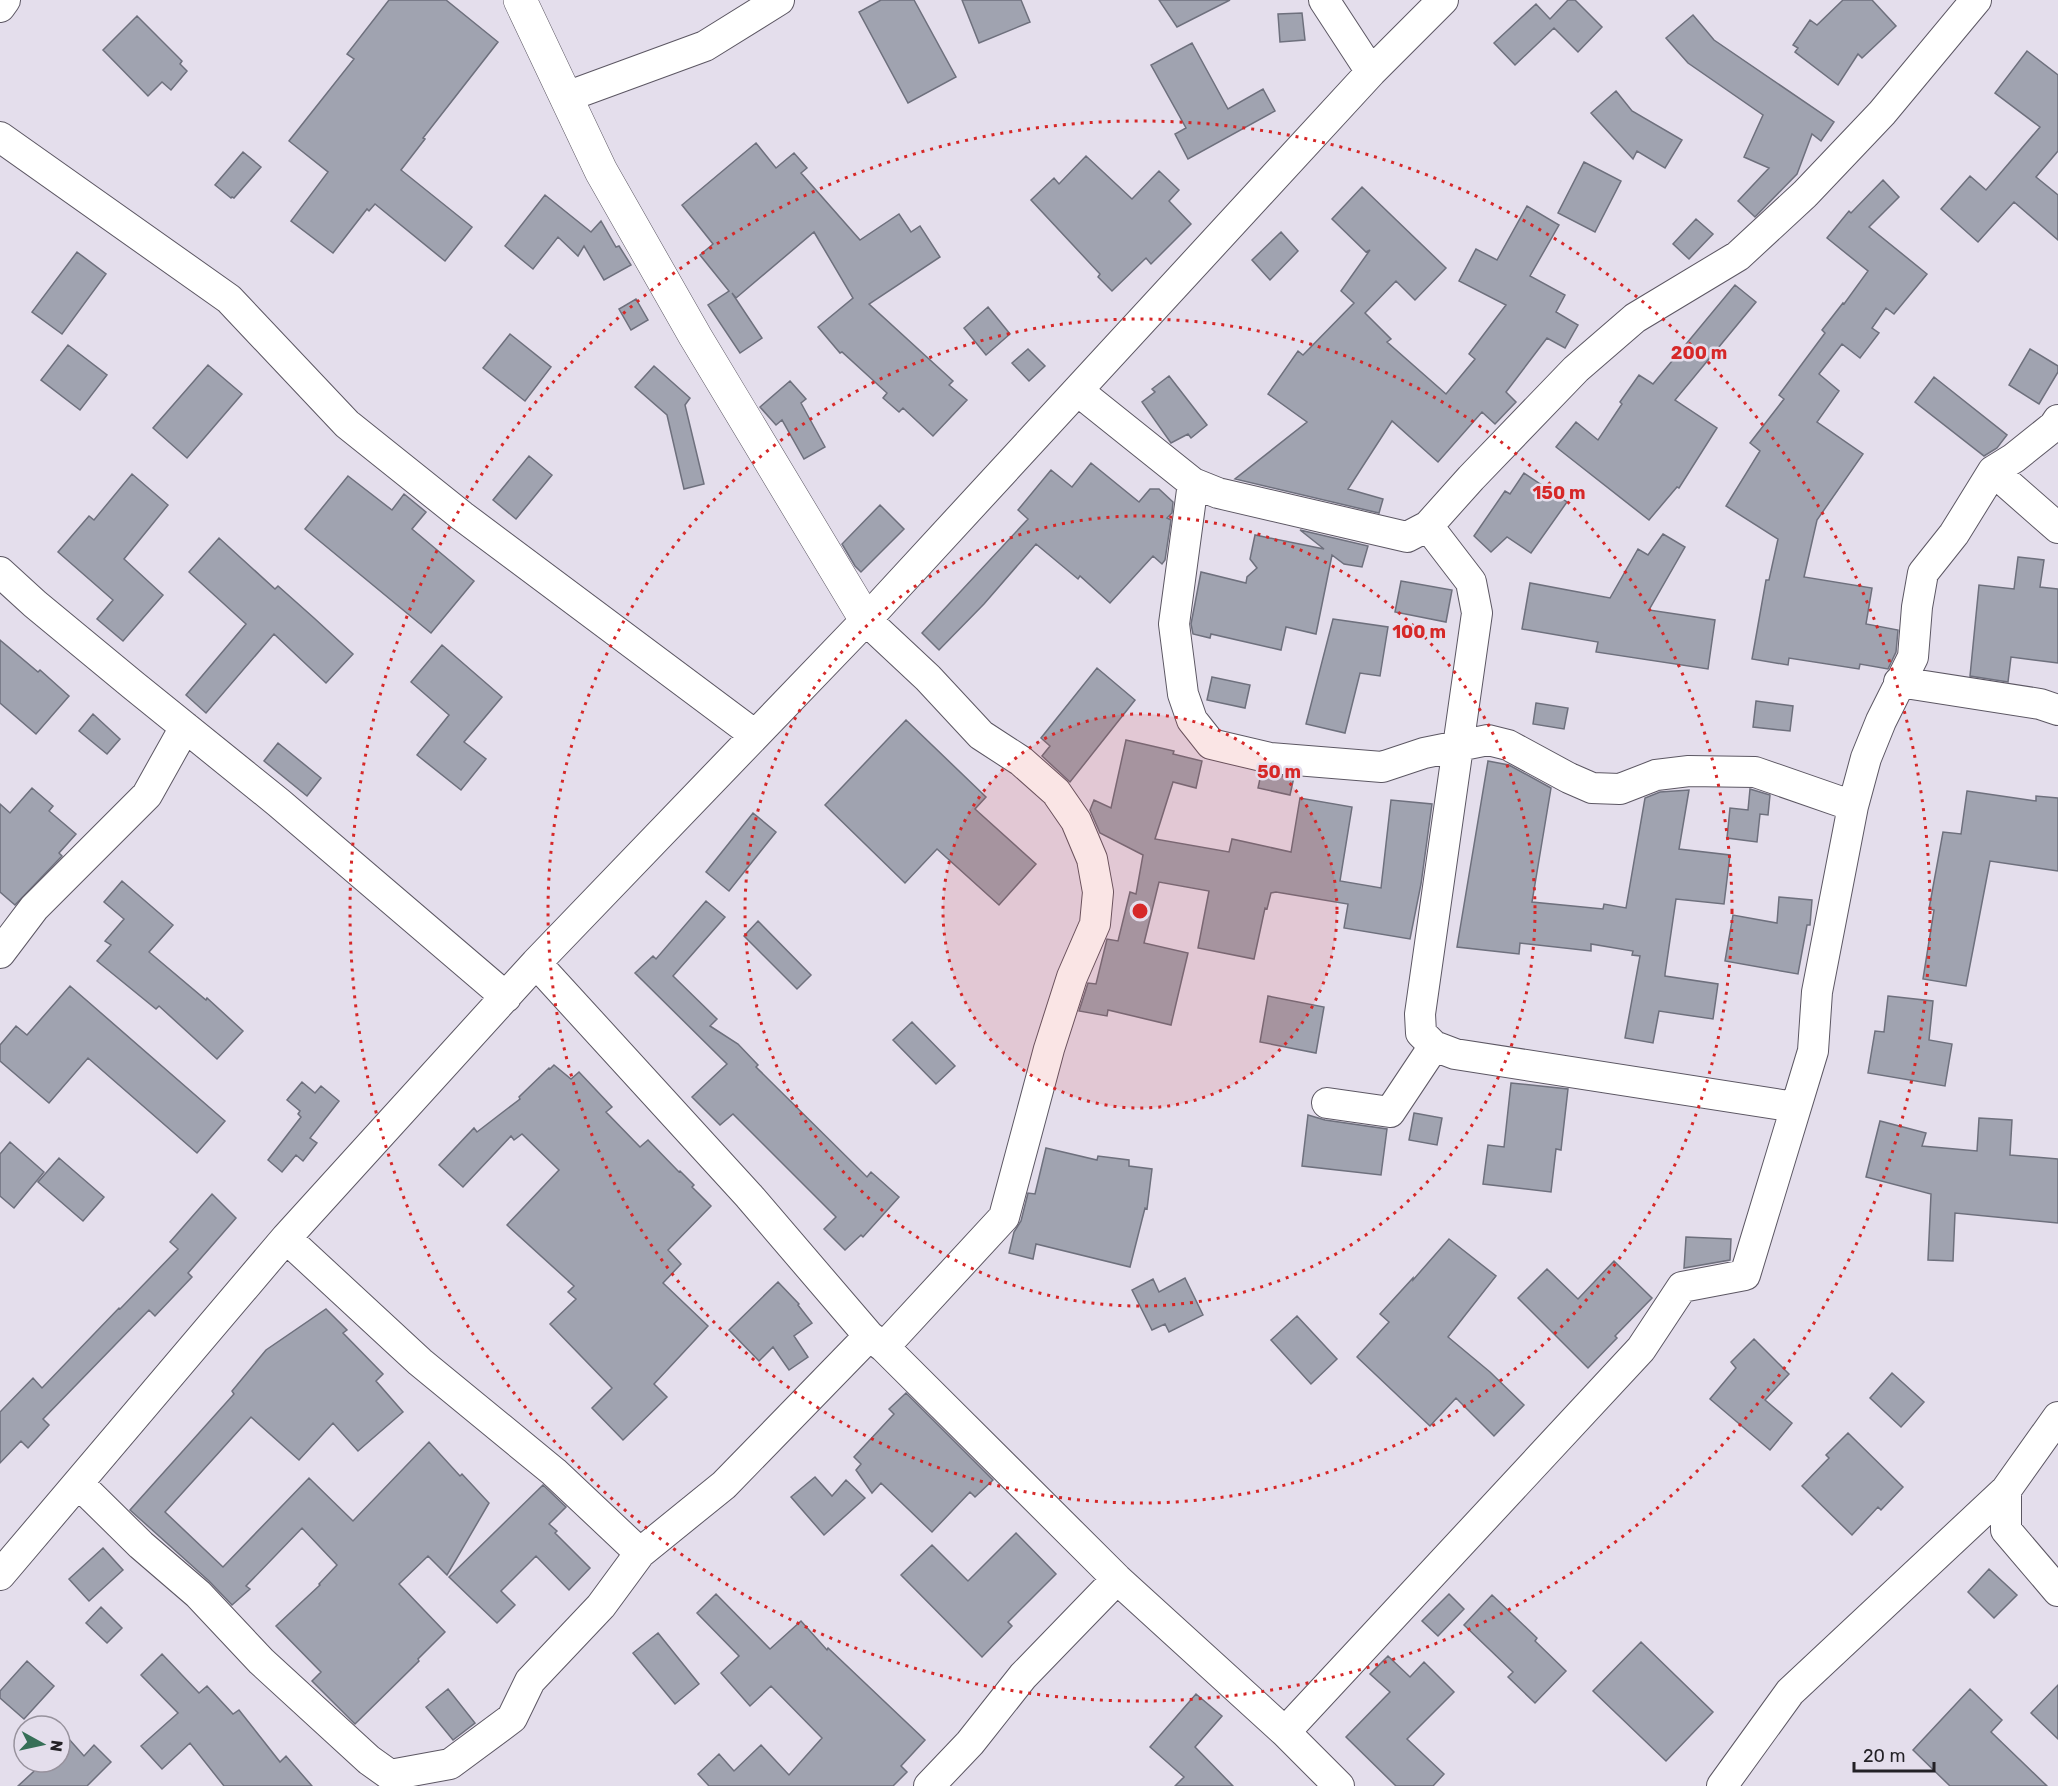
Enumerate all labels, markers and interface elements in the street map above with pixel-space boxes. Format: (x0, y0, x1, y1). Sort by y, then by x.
text: 200 m (1671, 342, 1727, 364)
text: 150 m (1532, 482, 1586, 504)
text: 100 m (1392, 621, 1446, 643)
text: 50 m (1257, 761, 1301, 783)
centre of rings (1130, 901, 1150, 921)
north arrow (12, 1714, 72, 1774)
scale bar (1854, 1735, 1934, 1773)
text: N (46, 1739, 67, 1753)
text: 20 m (1863, 1745, 1905, 1767)

